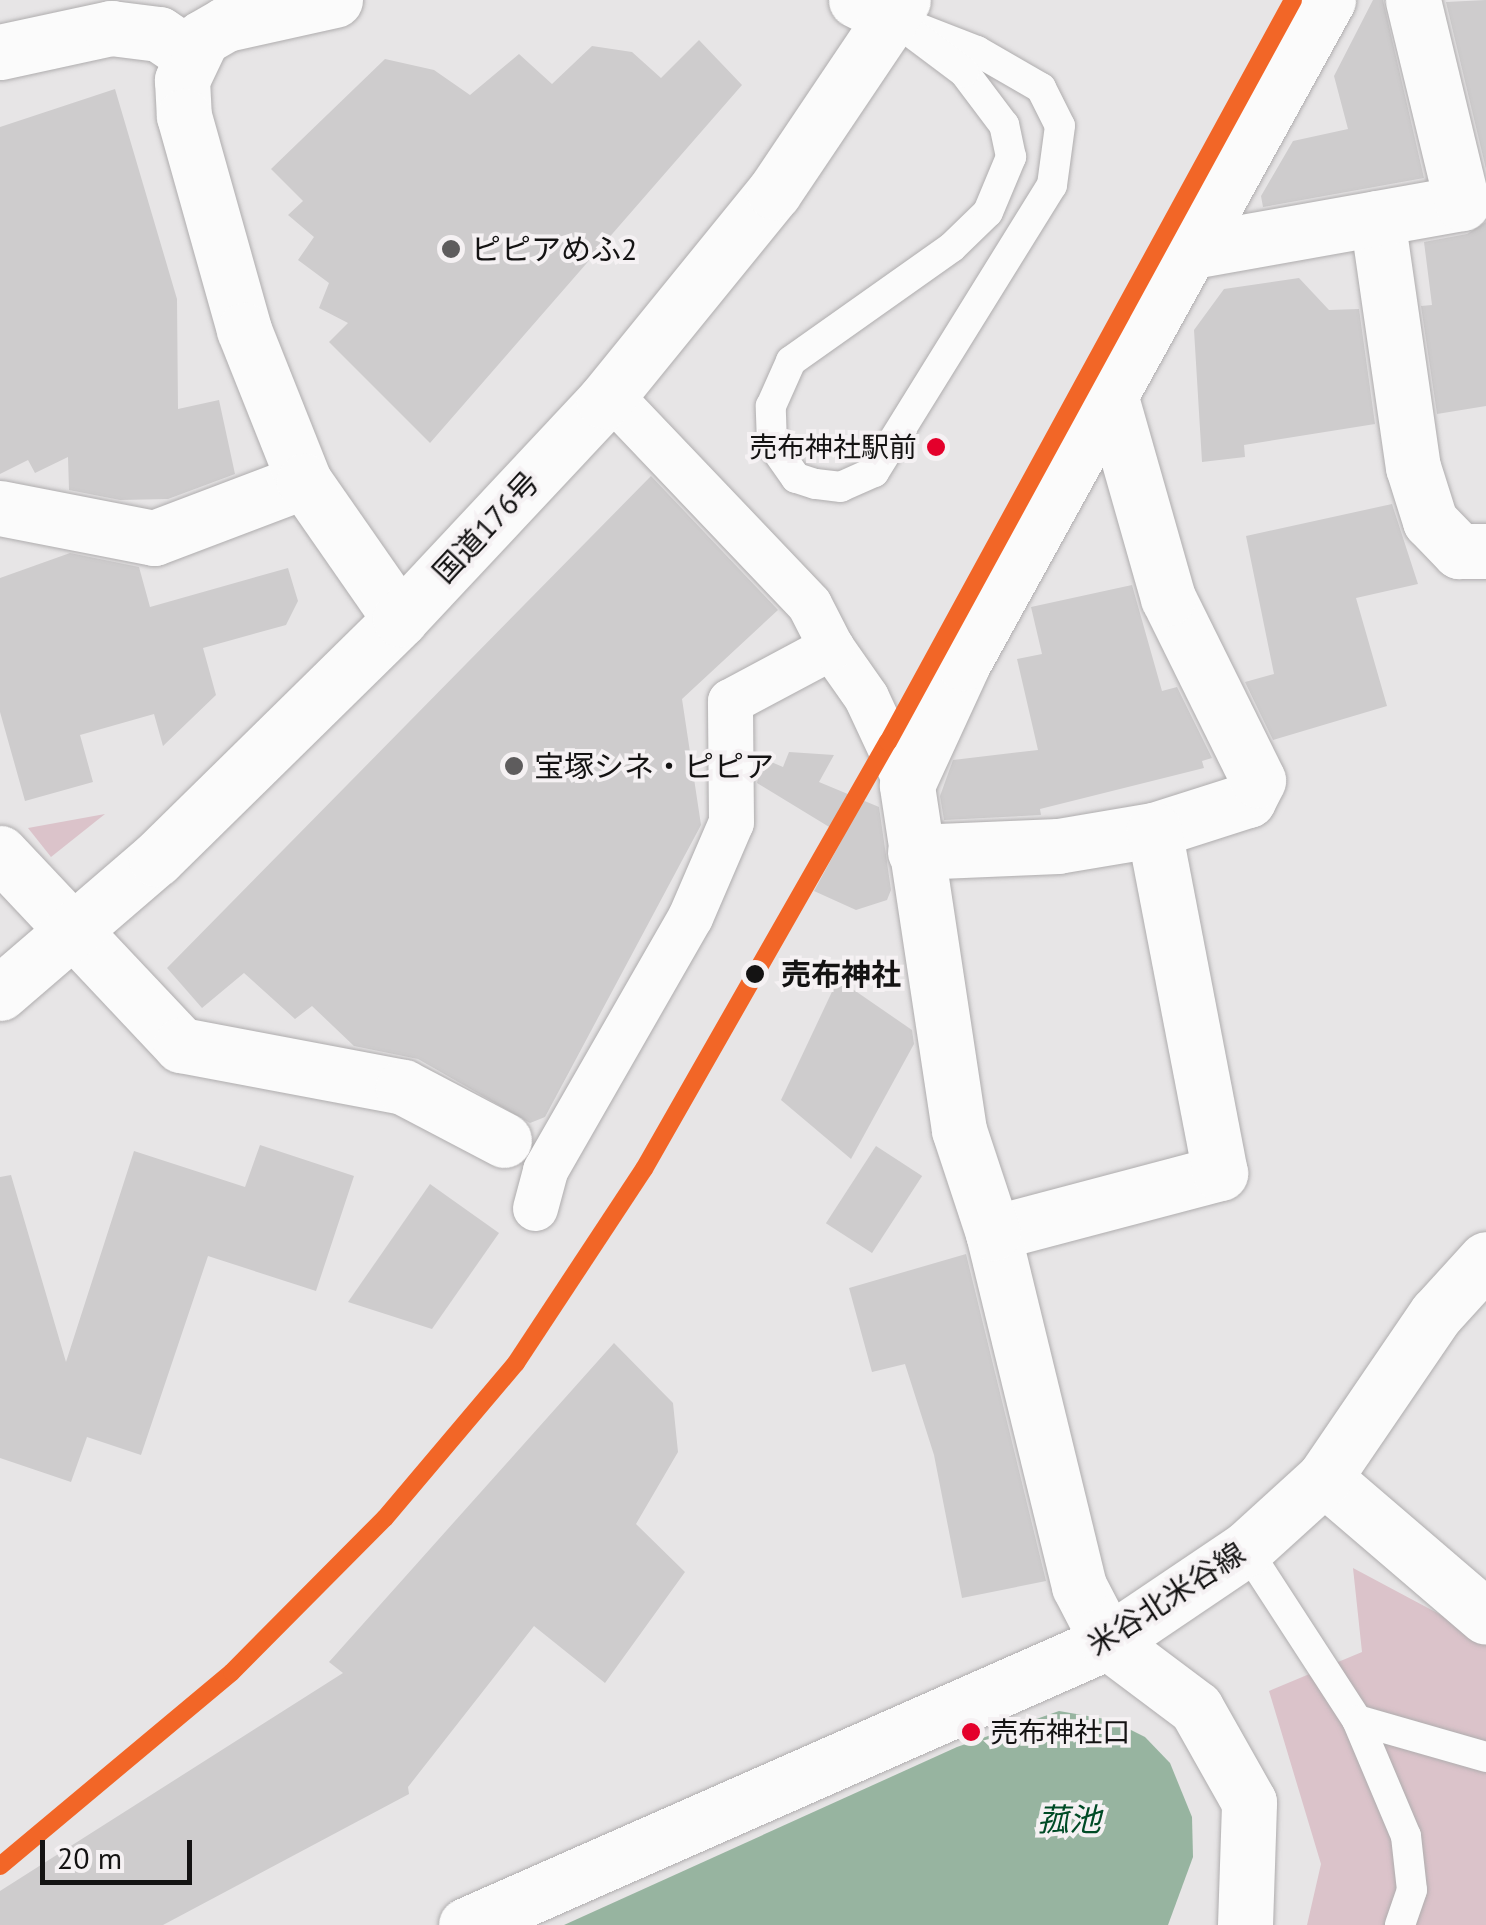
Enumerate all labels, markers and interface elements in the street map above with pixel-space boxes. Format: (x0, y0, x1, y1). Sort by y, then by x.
place label: ピピアめふ2 (471, 231, 637, 267)
marker: ピピアめふ2 (440, 238, 462, 260)
place label: 売布神社駅前 (749, 430, 917, 464)
marker: 売布神社駅前 (926, 437, 946, 457)
street label: 国道176号 (425, 464, 547, 590)
place label: 宝塚シネ・ピピア (534, 748, 774, 784)
marker: 宝塚シネ・ピピア (503, 755, 525, 777)
place label: 売布神社 (781, 956, 901, 992)
marker: 売布神社 (738, 957, 772, 991)
street label: 米谷北米谷線 (1081, 1535, 1251, 1663)
place label: 売布神社口 (990, 1715, 1130, 1749)
marker: 売布神社口 (961, 1722, 981, 1742)
water label: 菰池 (1037, 1800, 1101, 1838)
scale bar (45, 1820, 198, 1882)
text: 20 m (57, 1838, 122, 1877)

